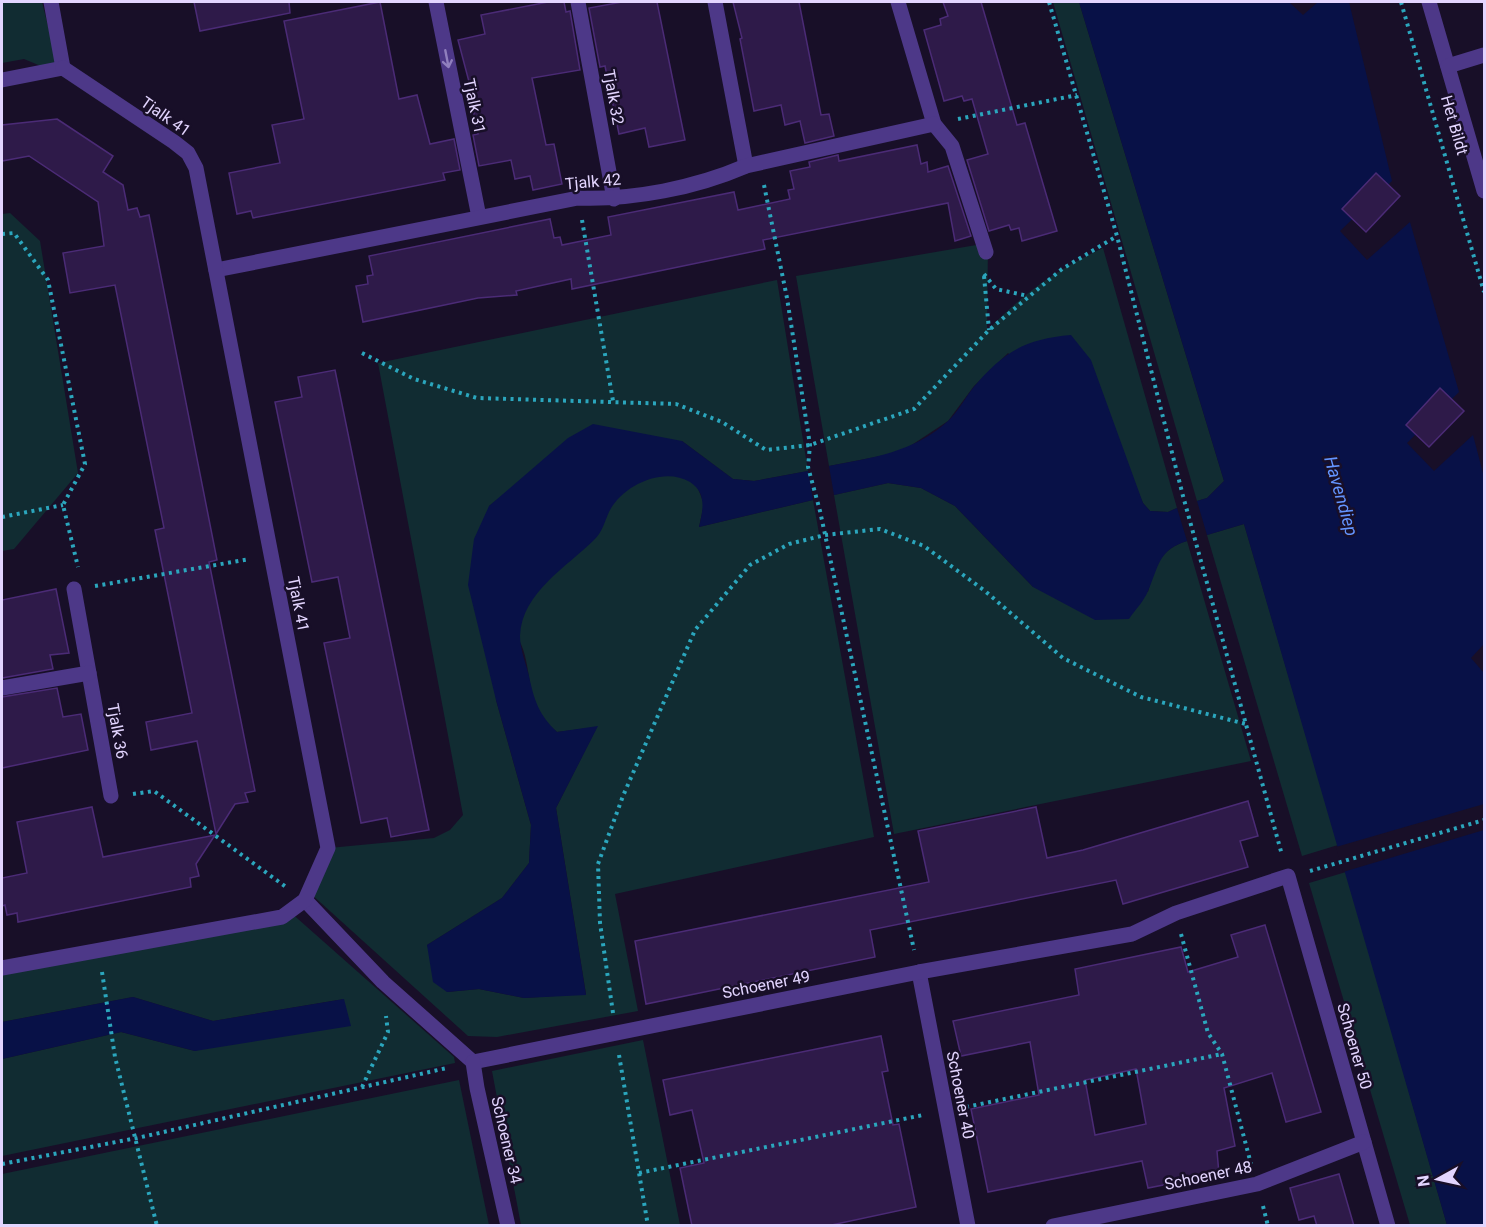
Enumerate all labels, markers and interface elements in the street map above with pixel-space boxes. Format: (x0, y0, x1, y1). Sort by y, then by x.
one-way arrow (442, 49, 453, 68)
street label: Tjalk 32 (599, 68, 628, 126)
street label: Tjalk 31 (459, 77, 490, 135)
street label: Tjalk 41 (137, 93, 194, 140)
street label: Het Bildt (1437, 93, 1472, 157)
street label: Tjalk 42 (564, 170, 622, 193)
water label: Havendiep (1320, 453, 1363, 538)
street label: Tjalk 41 (284, 575, 313, 633)
street label: Tjalk 36 (103, 702, 132, 760)
street label: Schoener 49 (721, 967, 812, 1002)
street label: Schoener 50 (1333, 1001, 1376, 1092)
street label: Schoener 40 (943, 1050, 978, 1141)
street label: Schoener 34 (487, 1095, 526, 1186)
north arrow (1408, 1149, 1468, 1209)
street label: Schoener 48 (1163, 1157, 1254, 1194)
text: N (1413, 1174, 1434, 1188)

